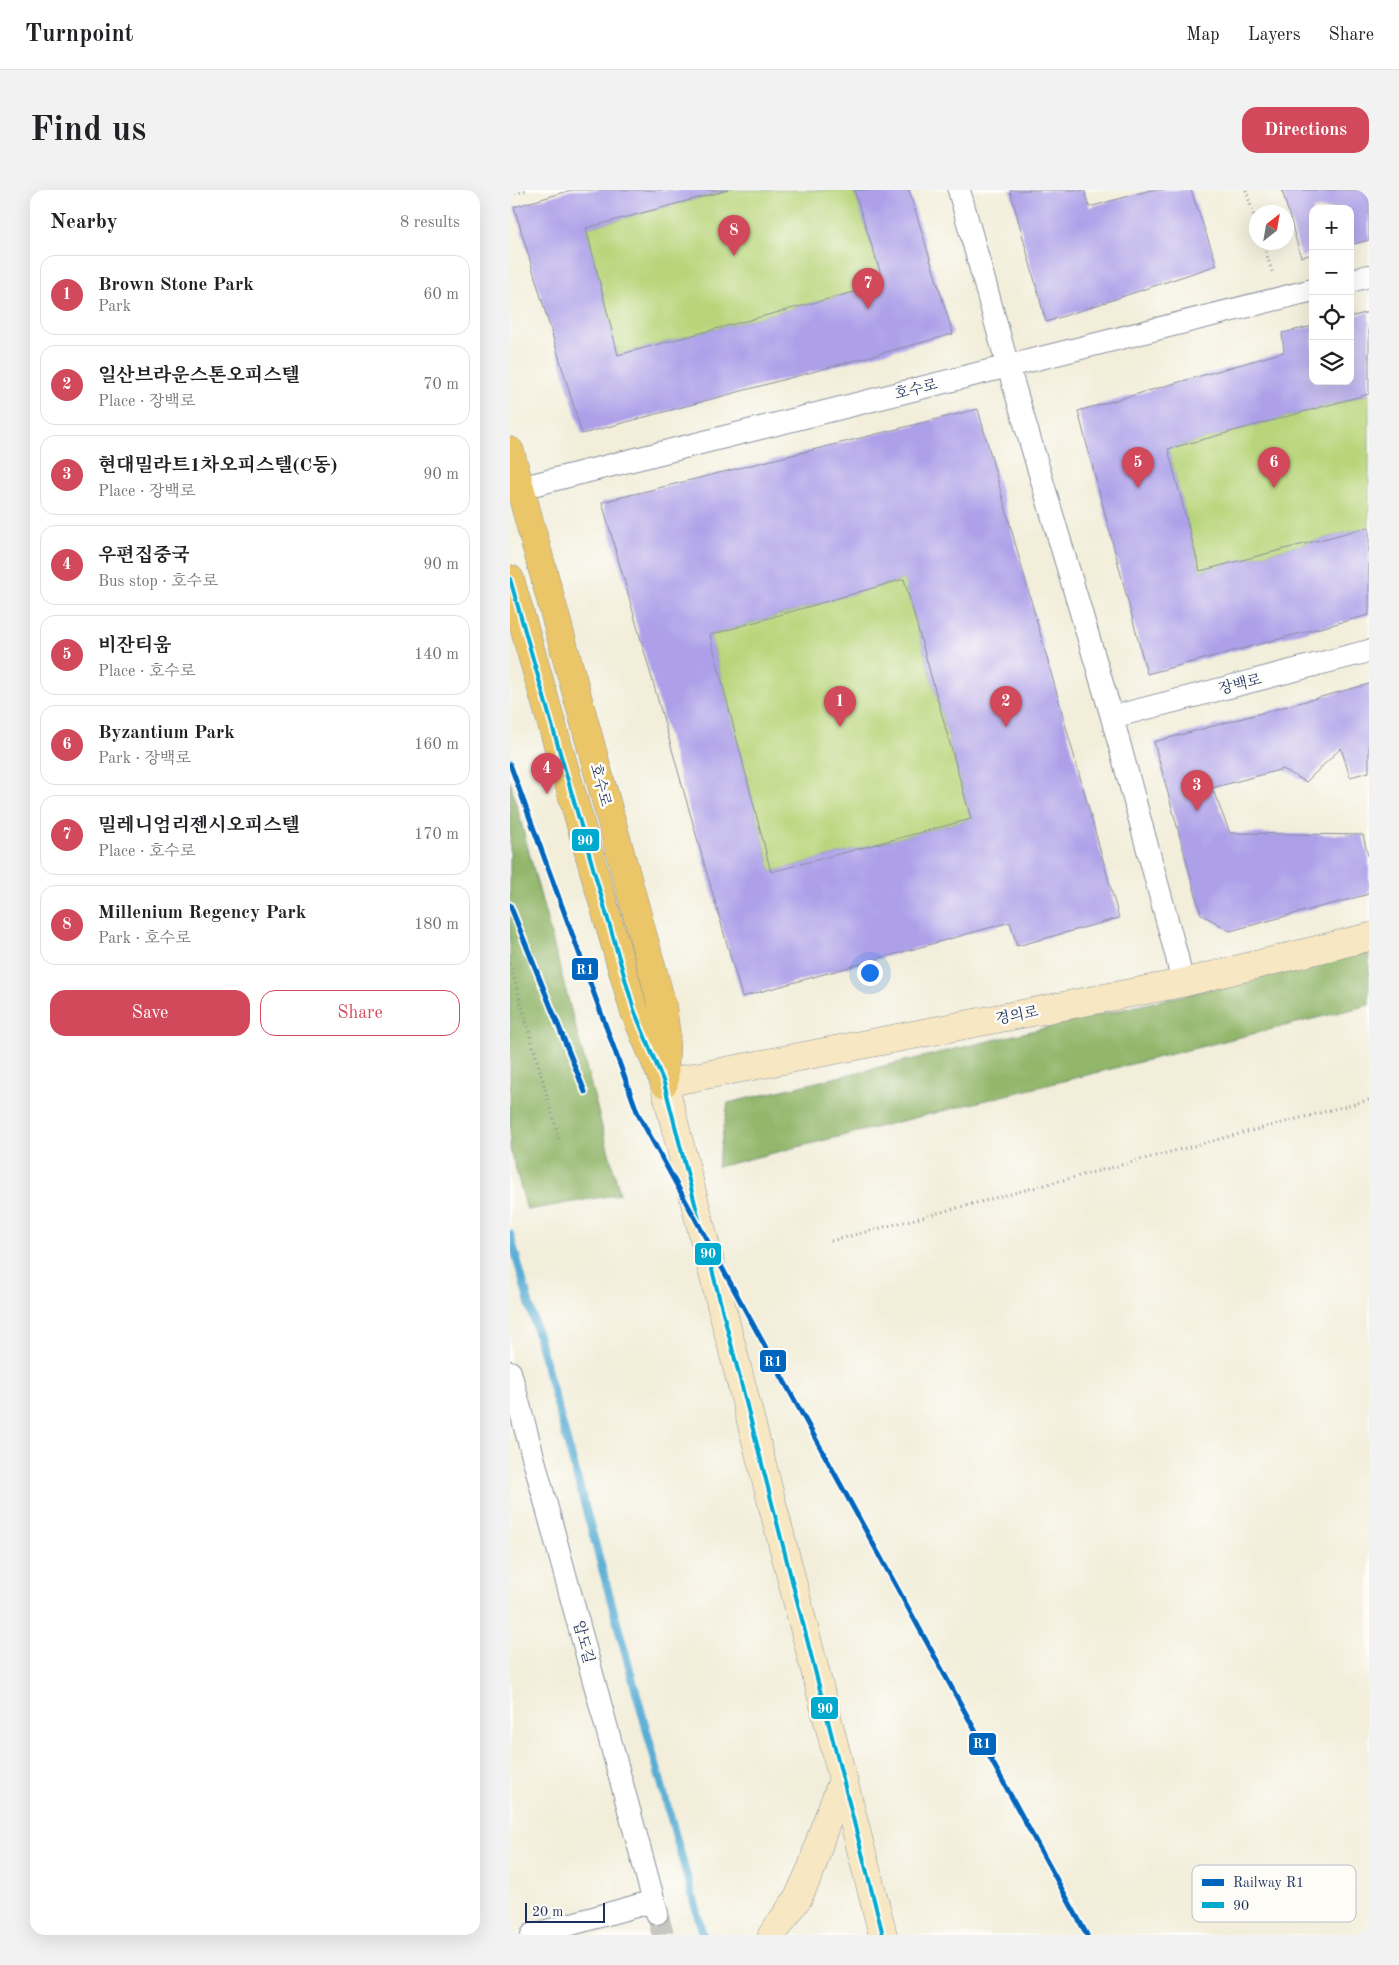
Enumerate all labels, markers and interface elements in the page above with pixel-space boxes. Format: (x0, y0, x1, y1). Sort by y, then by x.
text: Turnpoint (25, 23, 133, 47)
text: Map (1186, 26, 1220, 44)
text: Layers (1248, 26, 1300, 44)
text: Share (1328, 26, 1374, 44)
button: Directions (1242, 107, 1369, 153)
text: Find us (30, 113, 146, 148)
north arrow (1249, 205, 1294, 250)
map controls (1309, 205, 1354, 385)
button: + (1309, 205, 1354, 250)
text: Nearby (50, 212, 118, 233)
text: 8 results (400, 215, 460, 231)
pin: 8 (718, 215, 750, 256)
button: − (1309, 250, 1354, 295)
pin: 7 (852, 268, 884, 309)
text: Brown Stone Park (98, 276, 254, 295)
text: 1 (62, 287, 72, 303)
text: 60 m (423, 287, 459, 303)
button: locate (1309, 295, 1354, 340)
text: Park (98, 299, 131, 315)
button: layers (1309, 340, 1354, 385)
text: 일산브라운스톤오피스텔 (98, 367, 300, 386)
street label: 호수로 (893, 376, 940, 403)
text: 2 (62, 377, 72, 393)
text: 70 m (423, 377, 459, 393)
text: Place · 장백로 (98, 394, 195, 410)
pin: 5 (1122, 447, 1154, 488)
pin: 6 (1258, 447, 1290, 488)
text: 현대밀라트1차오피스텔(C동) (98, 457, 338, 476)
text: 3 (62, 467, 72, 483)
text: 90 m (423, 467, 459, 483)
text: Place · 장백로 (98, 484, 195, 500)
text: 우편집중국 (98, 547, 190, 566)
text: 4 (62, 557, 72, 573)
text: 90 m (423, 557, 459, 573)
text: Bus stop · 호수로 (98, 574, 218, 590)
text: 비잔티움 (98, 637, 171, 656)
text: 5 (62, 647, 72, 663)
text: 140 m (414, 647, 459, 663)
text: Place · 호수로 (98, 664, 195, 680)
street label: 장백로 (1217, 671, 1264, 698)
pin: 1 (824, 686, 856, 727)
pin: 2 (990, 686, 1022, 727)
text: Byzantium Park (98, 724, 235, 743)
text: 6 (62, 737, 72, 753)
text: 160 m (414, 737, 459, 753)
text: Park · 장백로 (98, 751, 191, 767)
pin: 4 (531, 753, 563, 794)
street label: 호수로 (587, 762, 614, 809)
pin: 3 (1181, 770, 1213, 811)
text: 밀레니엄리젠시오피스텔 (98, 817, 300, 836)
text: 7 (62, 827, 72, 843)
text: 170 m (414, 827, 459, 843)
line badge: 90 (571, 828, 600, 852)
text: 90 (577, 834, 593, 848)
text: Place · 호수로 (98, 844, 195, 860)
text: Millenium Regency Park (98, 904, 306, 923)
text: 8 (62, 917, 72, 933)
text: 180 m (414, 917, 459, 933)
text: Park · 호수로 (98, 931, 191, 947)
line badge: R1 (571, 957, 599, 981)
your location (857, 960, 883, 986)
text: R1 (576, 963, 594, 977)
button: Save (50, 990, 250, 1036)
button: Share (260, 990, 460, 1036)
street label: 경의로 (994, 1003, 1041, 1028)
line badge: 90 (694, 1242, 722, 1266)
text: 90 (700, 1247, 716, 1261)
line badge: R1 (759, 1349, 787, 1373)
text: R1 (764, 1355, 782, 1369)
street label: 압도길 (570, 1619, 597, 1665)
line badge: 90 (810, 1696, 839, 1720)
text: 90 (817, 1702, 833, 1716)
line badge: R1 (968, 1732, 997, 1756)
text: R1 (973, 1737, 991, 1751)
legend (1192, 1865, 1356, 1922)
text: Railway R1 (1233, 1876, 1304, 1890)
text: 90 (1233, 1899, 1249, 1913)
scale bar (525, 1900, 605, 1923)
text: 20 m (532, 1905, 563, 1919)

